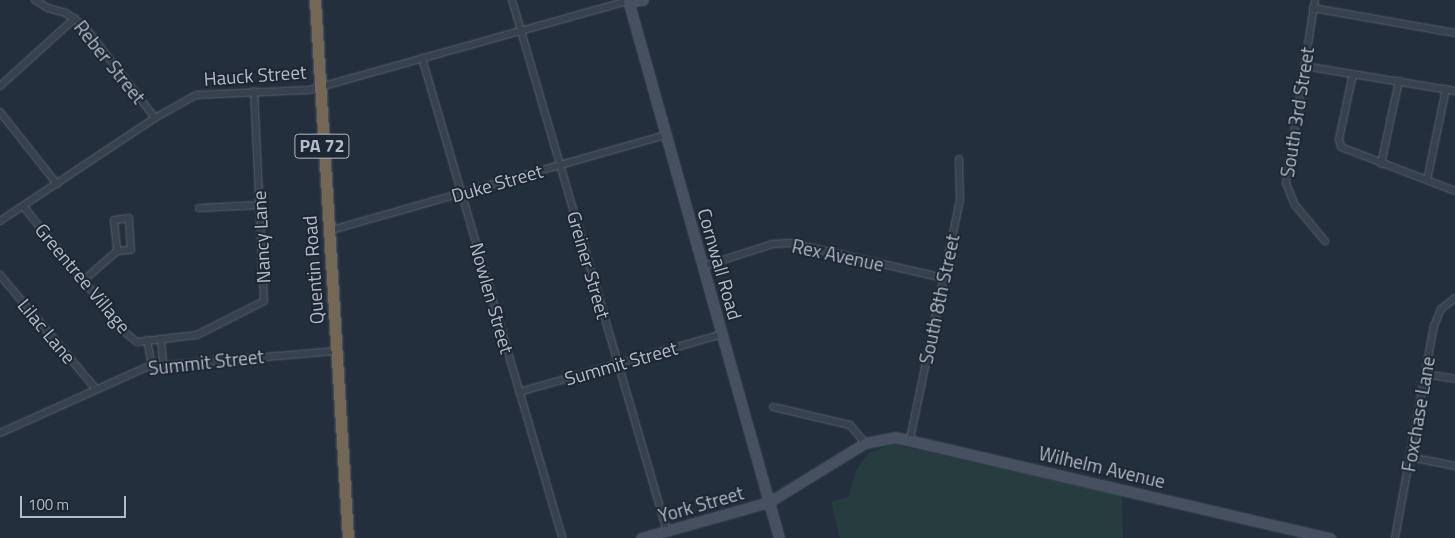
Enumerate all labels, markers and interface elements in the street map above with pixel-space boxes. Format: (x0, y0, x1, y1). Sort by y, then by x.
street label: Reber Street (70, 16, 150, 108)
street label: South 3rd Street (1275, 45, 1319, 179)
street label: Hauck Street (203, 60, 307, 90)
road number: PA 72 (293, 130, 351, 162)
street label: Duke Street (449, 159, 545, 207)
street label: Nancy Lane (247, 190, 275, 284)
street label: Cornwall Road (693, 206, 747, 322)
street label: Greiner Street (563, 208, 615, 322)
street label: Quentin Road (298, 215, 328, 325)
street label: Greentree Village (30, 218, 136, 338)
street label: South 8th Street (914, 232, 964, 366)
street label: Rex Avenue (790, 234, 886, 276)
street label: Nowlen Street (465, 240, 519, 356)
street label: Lilac Lane (13, 294, 81, 368)
street label: Summit Street (562, 336, 680, 390)
street label: Summit Street (147, 345, 265, 379)
street label: Foxchase Lane (1397, 354, 1439, 474)
street label: Wilhelm Avenue (1037, 441, 1167, 493)
street label: York Street (656, 481, 746, 527)
scale bar (22, 486, 129, 518)
text: 100 m (28, 493, 69, 516)

